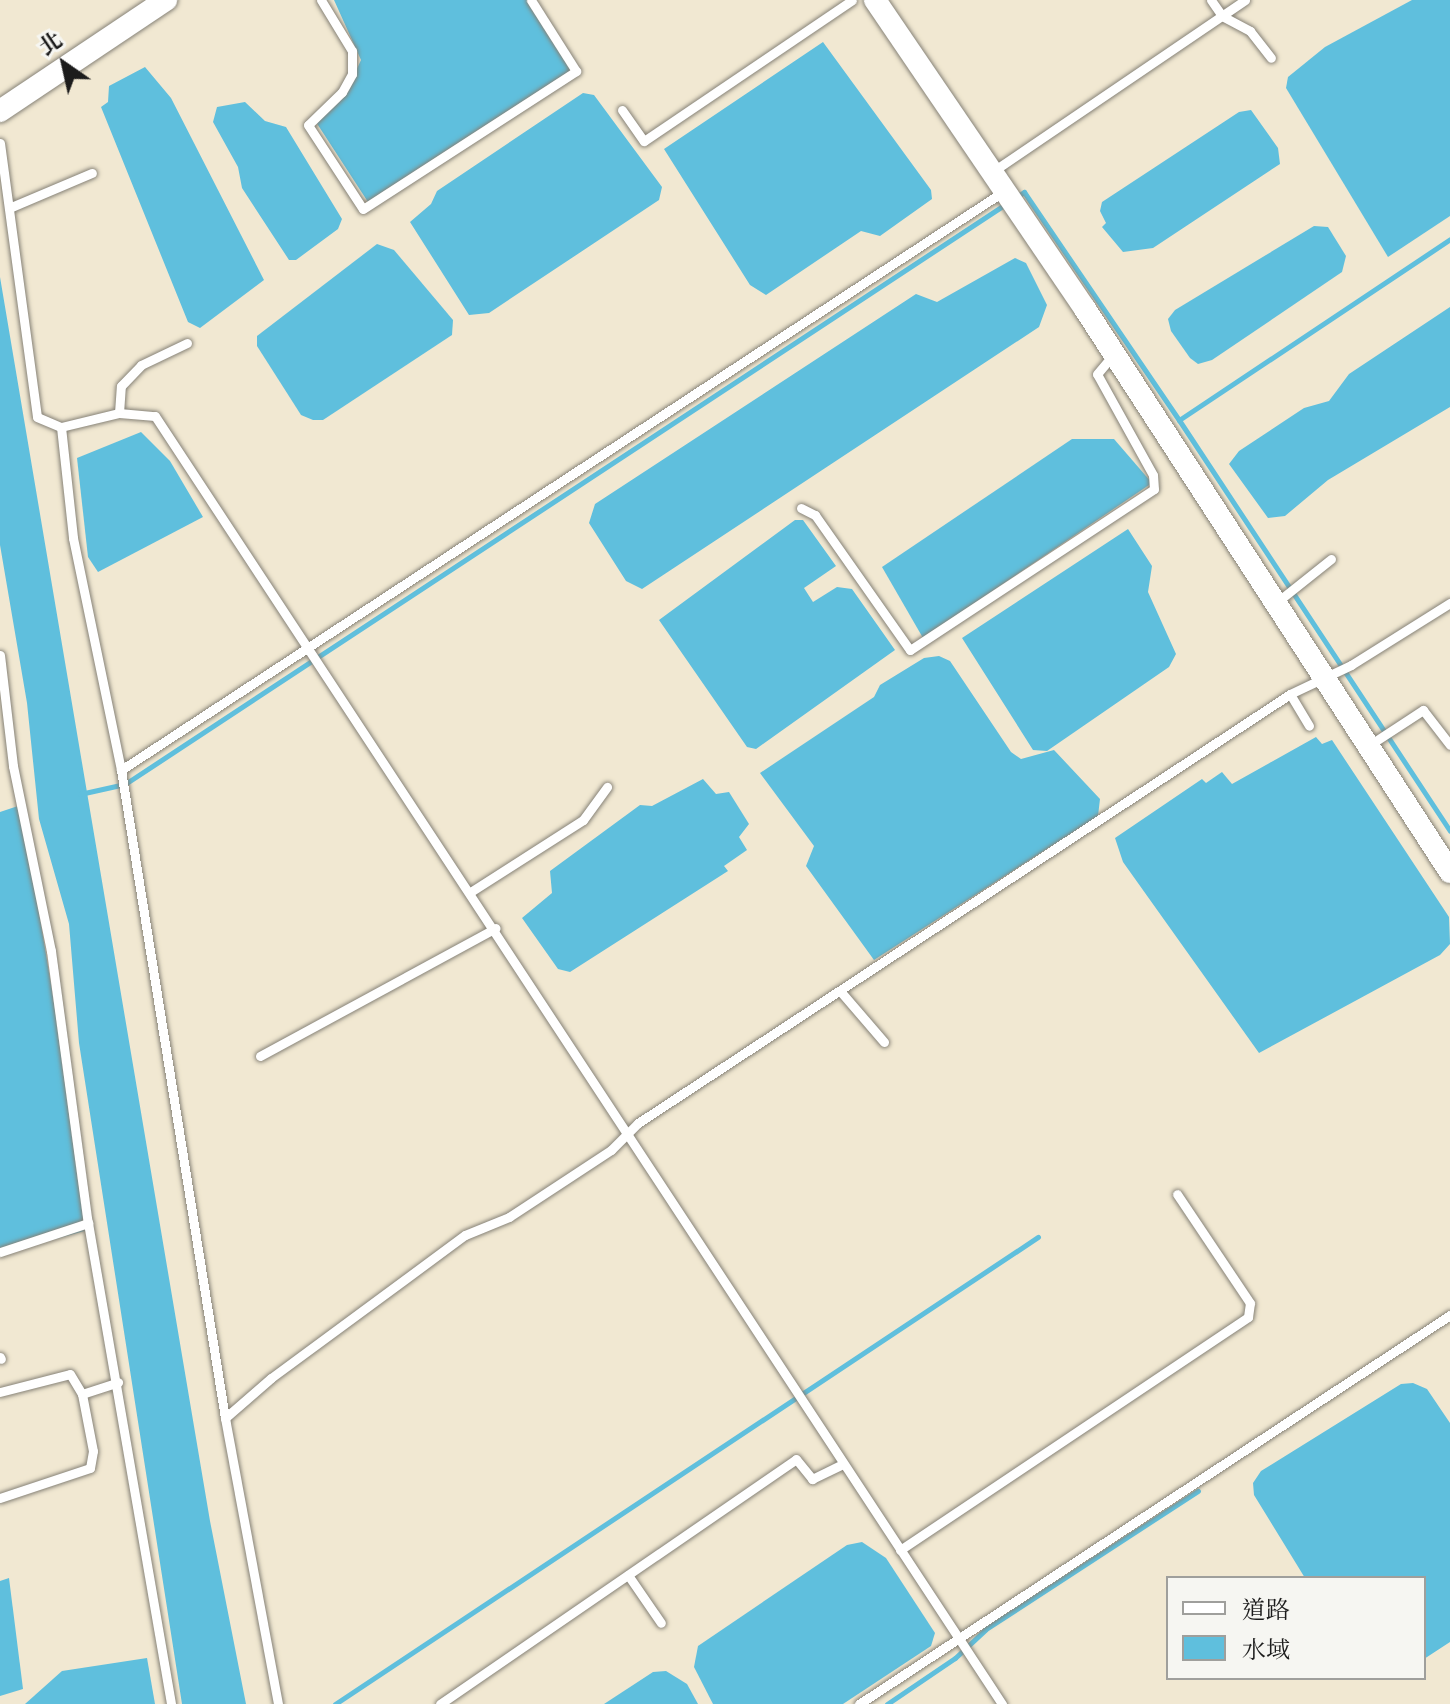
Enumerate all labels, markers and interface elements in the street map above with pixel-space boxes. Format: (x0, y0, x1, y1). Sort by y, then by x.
north arrow (24, 24, 104, 104)
text: 北 (33, 26, 68, 63)
legend (1166, 1576, 1426, 1680)
text: 道路 (1242, 1594, 1290, 1626)
text: 水域 (1242, 1634, 1290, 1666)

